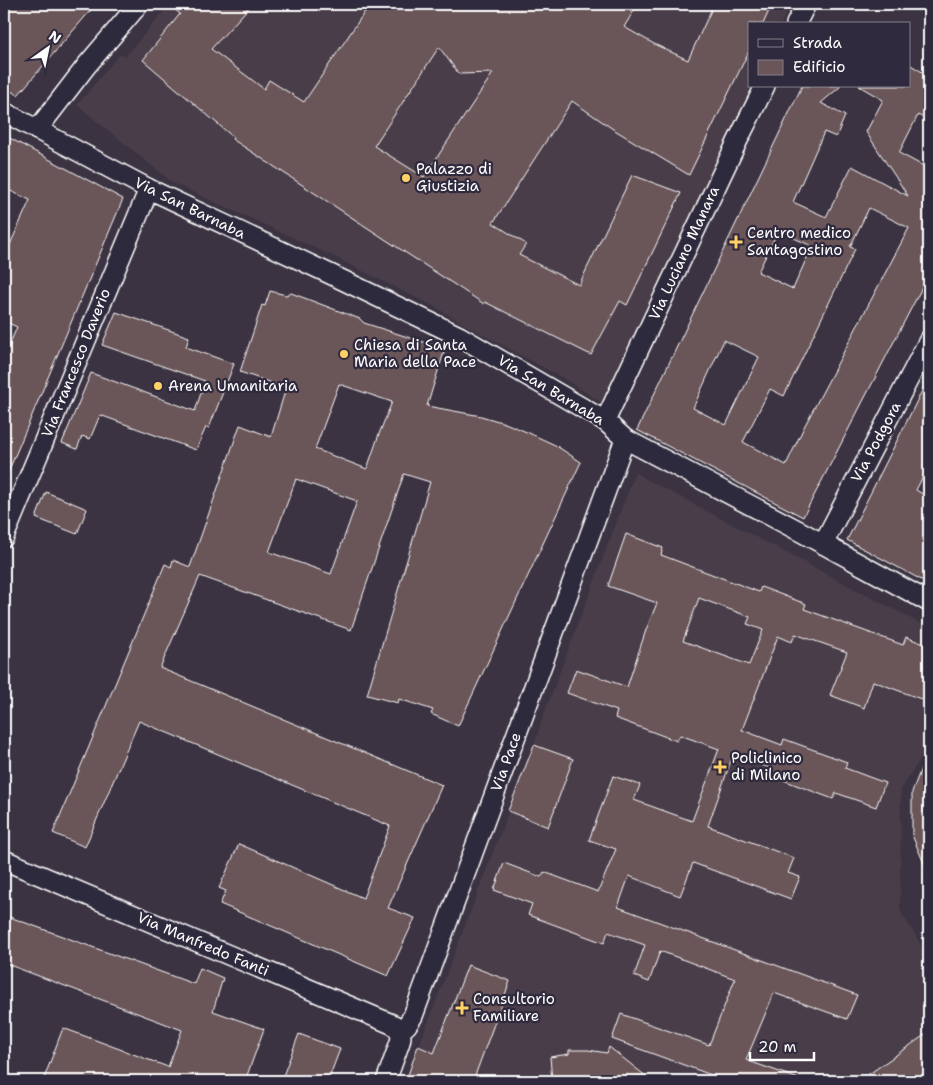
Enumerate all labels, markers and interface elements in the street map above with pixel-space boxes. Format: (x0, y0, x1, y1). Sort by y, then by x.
north arrow (22, 22, 72, 72)
legend (748, 22, 910, 88)
text: N (46, 27, 65, 48)
text: Strada (793, 33, 842, 53)
text: Edificio (793, 57, 845, 77)
place label: Palazzo di Giustizia (416, 159, 492, 196)
street label: Via San Barnaba (131, 172, 249, 244)
marker: Palazzo di Giustizia (400, 172, 412, 184)
street label: Via Luciano Manara (644, 182, 724, 323)
place label: Centro medico Santagostino (747, 223, 851, 260)
marker: Centro medico Santagostino (729, 235, 743, 249)
street label: Via Francesco Daverio (37, 286, 115, 440)
place label: Chiesa di Santa Maria della Pace (354, 335, 477, 372)
marker: Chiesa di Santa Maria della Pace (338, 348, 350, 360)
street label: Via San Barnaba (494, 350, 609, 430)
place label: Arena Umanitaria (168, 376, 298, 396)
marker: Arena Umanitaria (152, 380, 164, 392)
street label: Via Podgora (846, 398, 906, 486)
street label: Via Pace (486, 730, 526, 794)
place label: Policlinico di Milano (731, 748, 802, 785)
marker: Policlinico di Milano (713, 760, 727, 774)
street label: Via Manfredo Fanti (134, 907, 272, 981)
place label: Consultorio Familiare (473, 989, 555, 1026)
marker: Consultorio Familiare (455, 1001, 469, 1015)
scale bar (750, 1030, 814, 1062)
text: 20 m (758, 1037, 797, 1057)

